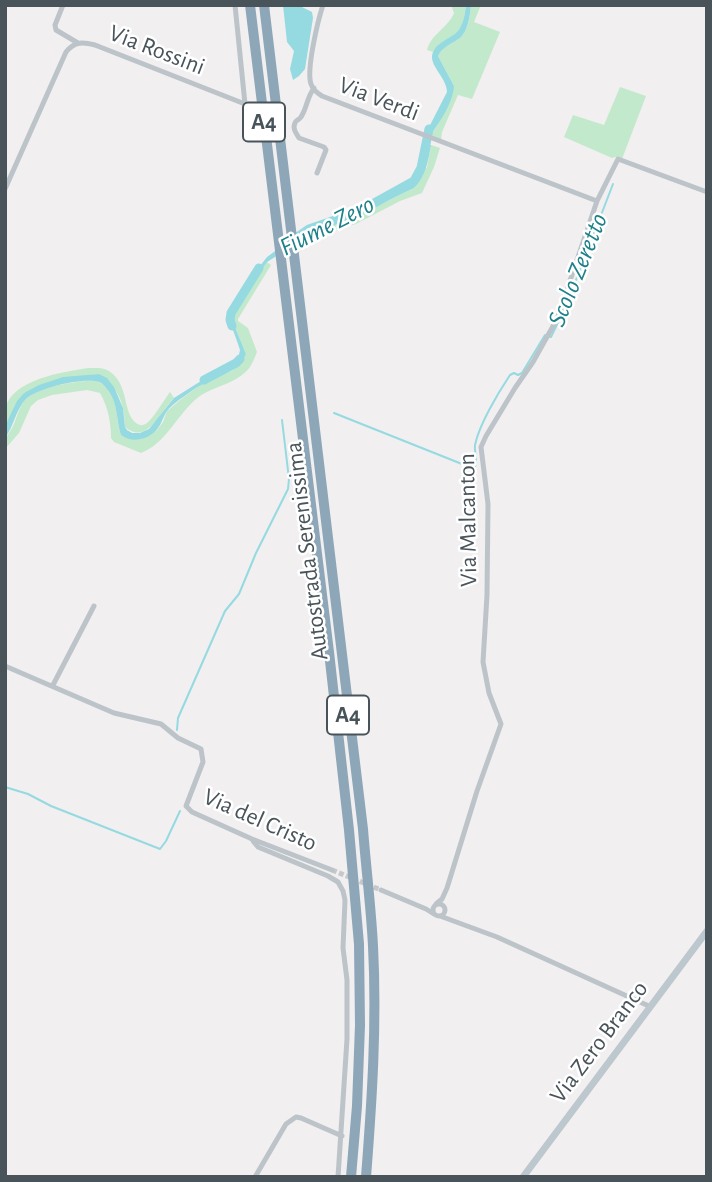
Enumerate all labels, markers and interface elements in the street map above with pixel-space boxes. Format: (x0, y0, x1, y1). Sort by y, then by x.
street label: Via Rossini (105, 19, 209, 81)
street label: Via Verdi (335, 71, 423, 127)
road number: A4 (243, 102, 285, 141)
water label: Fiume Zero (274, 189, 380, 263)
water label: Scolo Zeretto (541, 209, 615, 331)
street label: Autostrada Serenissima (279, 440, 335, 662)
street label: Via Malcanton (452, 453, 484, 587)
road number: A4 (327, 695, 369, 734)
street label: Via del Cristo (199, 782, 321, 858)
street label: Via Zero Branco (544, 975, 654, 1109)

